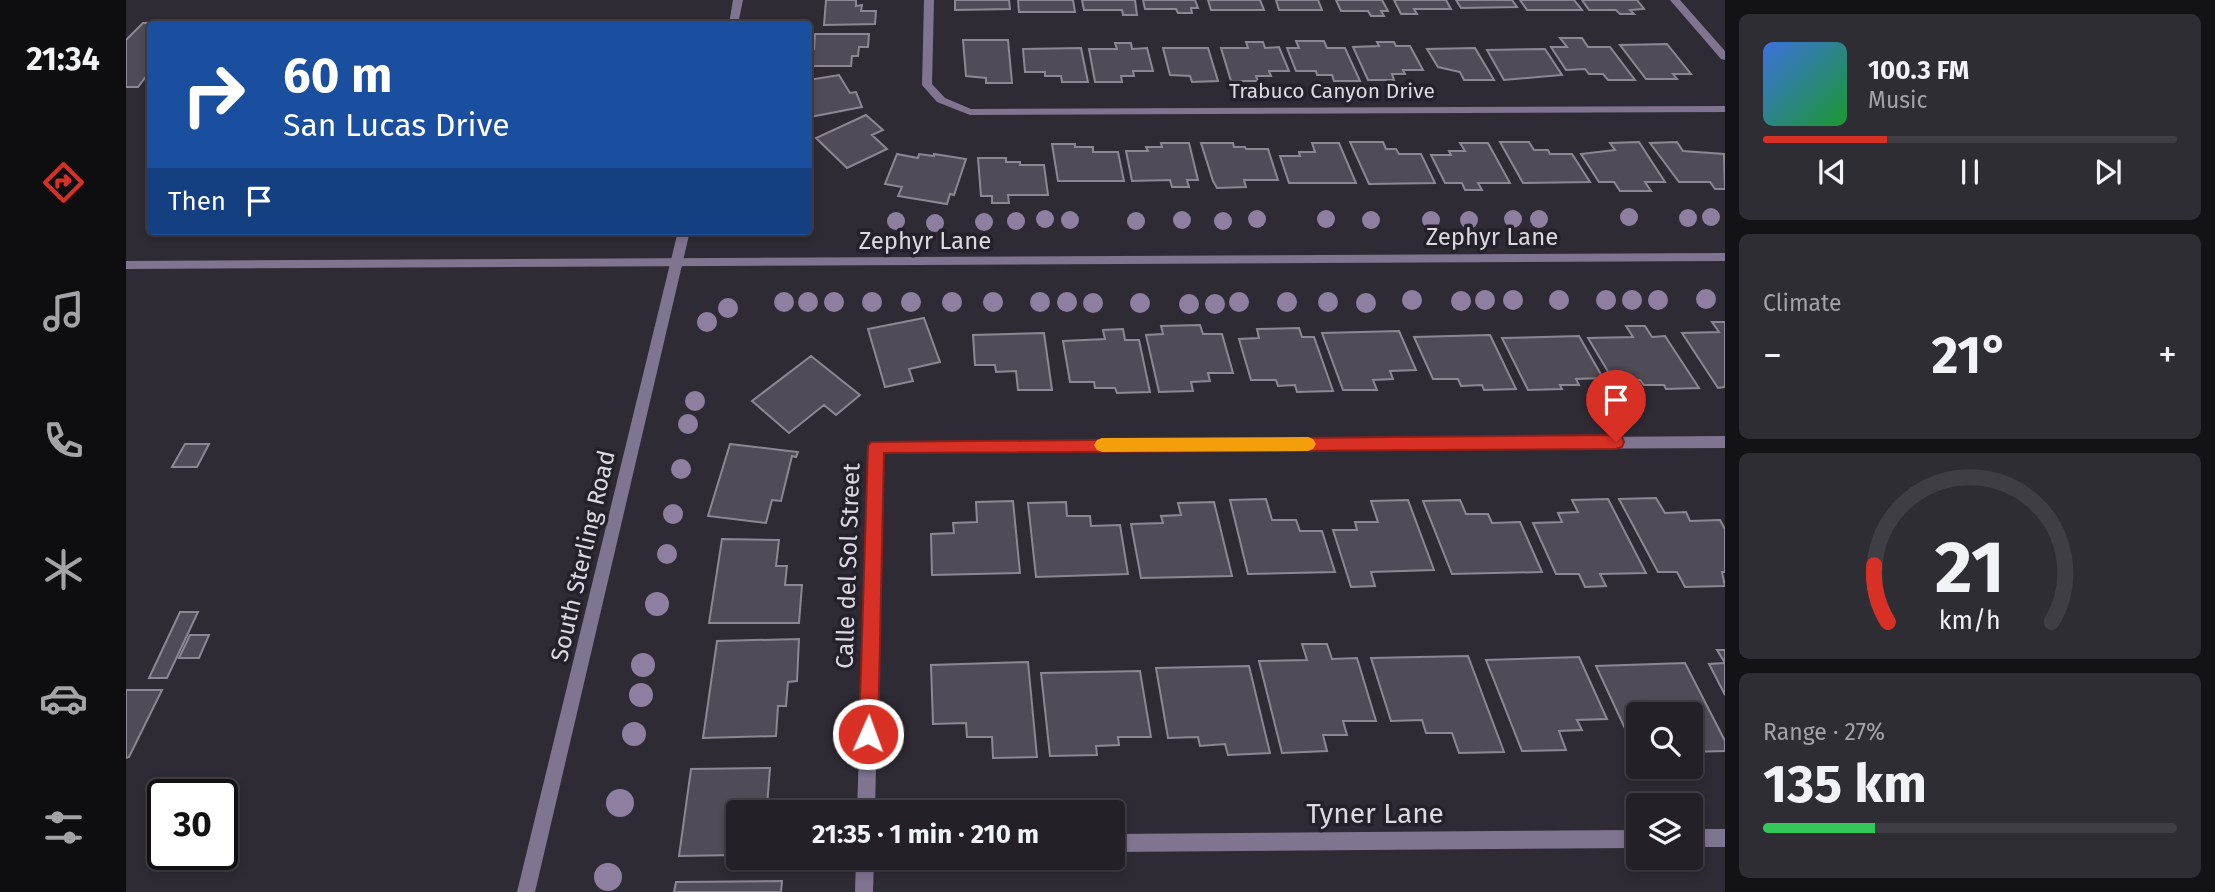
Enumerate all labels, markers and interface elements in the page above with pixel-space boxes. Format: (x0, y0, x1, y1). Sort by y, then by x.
text: 21:34 (26, 40, 100, 78)
text: 60 m (283, 46, 392, 105)
icon: right (168, 49, 259, 140)
text: 100.3 FM (1868, 55, 1969, 86)
street label: Trabuco Canyon Drive (1229, 78, 1435, 104)
text: Music (1868, 86, 1928, 114)
text: San Lucas Drive (283, 106, 510, 144)
icon: previous (1813, 153, 1851, 191)
icon: pause (1951, 153, 1989, 191)
icon: next (2089, 153, 2127, 191)
icon: directions (39, 158, 88, 207)
icon: arrive (240, 182, 278, 220)
text: Then (168, 186, 226, 217)
street label: Zephyr Lane (1426, 223, 1558, 251)
street label: Zephyr Lane (859, 227, 991, 255)
icon: music (39, 287, 88, 336)
text: Climate (1763, 289, 1842, 317)
text: 21° (1932, 324, 2009, 387)
text: − (1763, 332, 1782, 378)
text: + (2158, 332, 2177, 378)
pin (1586, 370, 1646, 442)
icon: arrive (1597, 381, 1635, 419)
icon: phone (39, 416, 88, 465)
street label: South Sterling Road (545, 448, 621, 664)
street label: Calle del Sol Street (830, 462, 866, 669)
text: 21 (1935, 524, 2005, 611)
icon: climate (39, 545, 88, 594)
text: km/h (1939, 606, 2001, 636)
icon: car (39, 674, 88, 723)
position arrow (831, 697, 905, 771)
map controls (1626, 702, 1703, 870)
button: search (1626, 702, 1703, 779)
text: Range · 27% (1763, 718, 1885, 746)
text: 135 km (1763, 753, 1927, 816)
speed limit sign: 30 (147, 779, 238, 870)
button: layers (1626, 793, 1703, 870)
street label: Tyner Lane (1306, 797, 1444, 830)
icon: filters (39, 803, 88, 852)
text: 21:35 · 1 min · 210 m (812, 819, 1039, 850)

